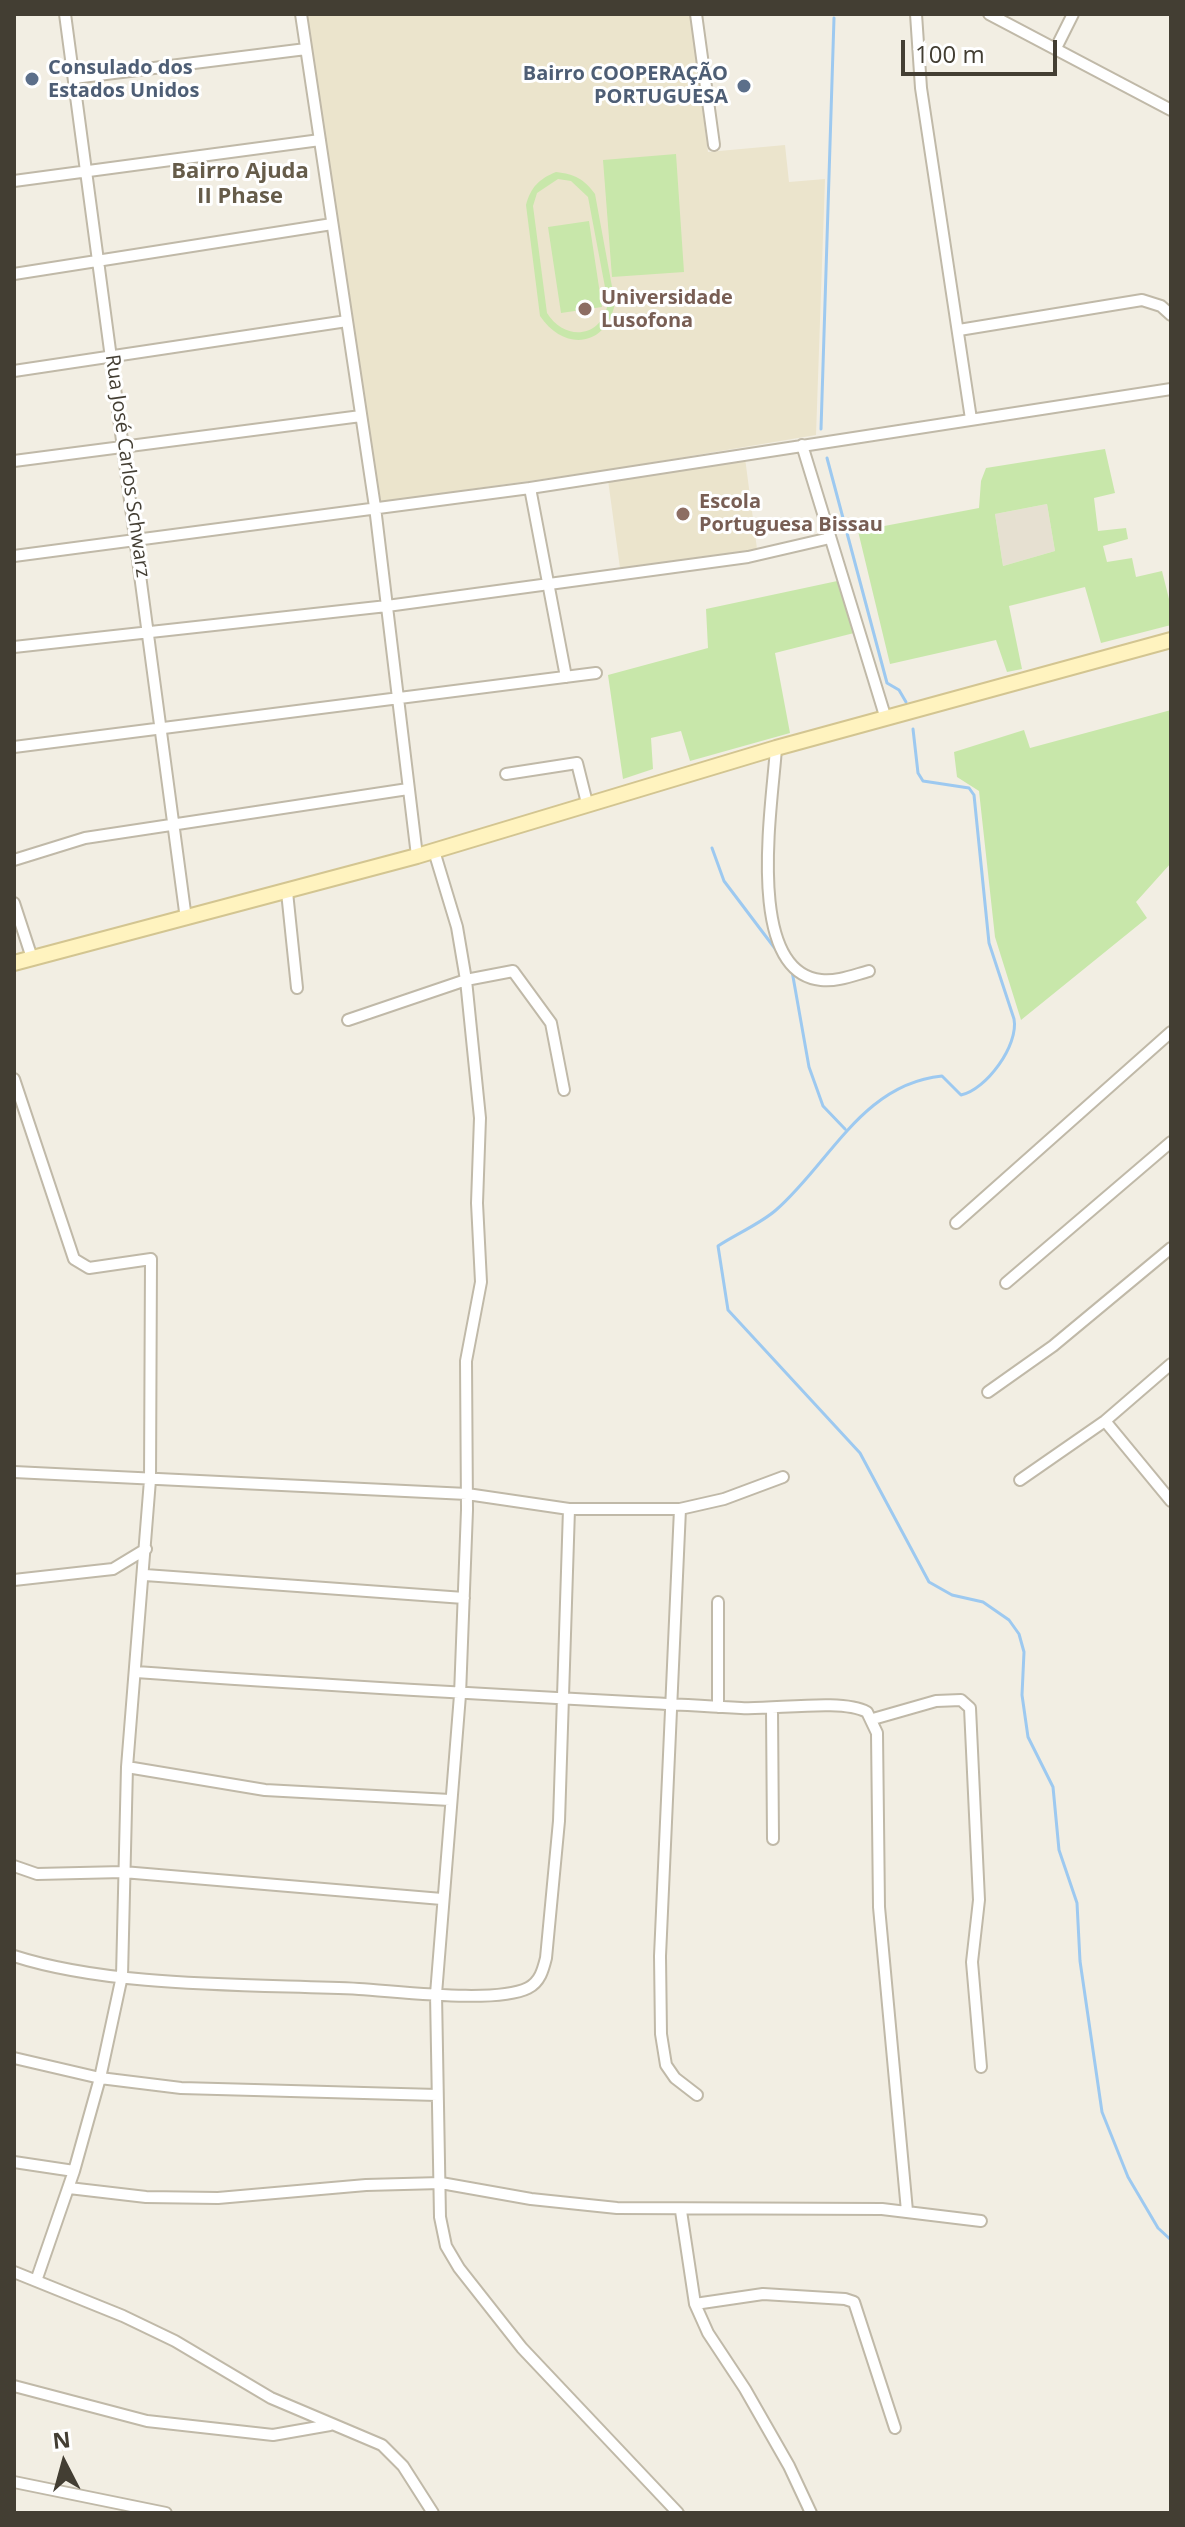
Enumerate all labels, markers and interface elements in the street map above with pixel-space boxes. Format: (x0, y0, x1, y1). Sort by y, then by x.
scale bar (905, 24, 1061, 74)
text: 100 m (915, 37, 985, 70)
place label: Consulado dos Estados Unidos (48, 56, 199, 103)
place label: Bairro COOPERAÇÃO PORTUGUESA (523, 62, 728, 109)
marker: Consulado dos Estados Unidos (23, 70, 41, 88)
marker: Bairro COOPERAÇÃO PORTUGUESA (735, 77, 753, 95)
district label: Bairro Ajuda II Phase (171, 159, 309, 210)
place label: Universidade Lusofona (601, 286, 733, 333)
marker: Universidade Lusofona (576, 300, 594, 318)
street label: Rua José Carlos Schwarz (99, 353, 155, 579)
place label: Escola Portuguesa Bissau (699, 490, 883, 537)
marker: Escola Portuguesa Bissau (674, 505, 692, 523)
north arrow (24, 2423, 104, 2503)
text: N (51, 2423, 72, 2455)

